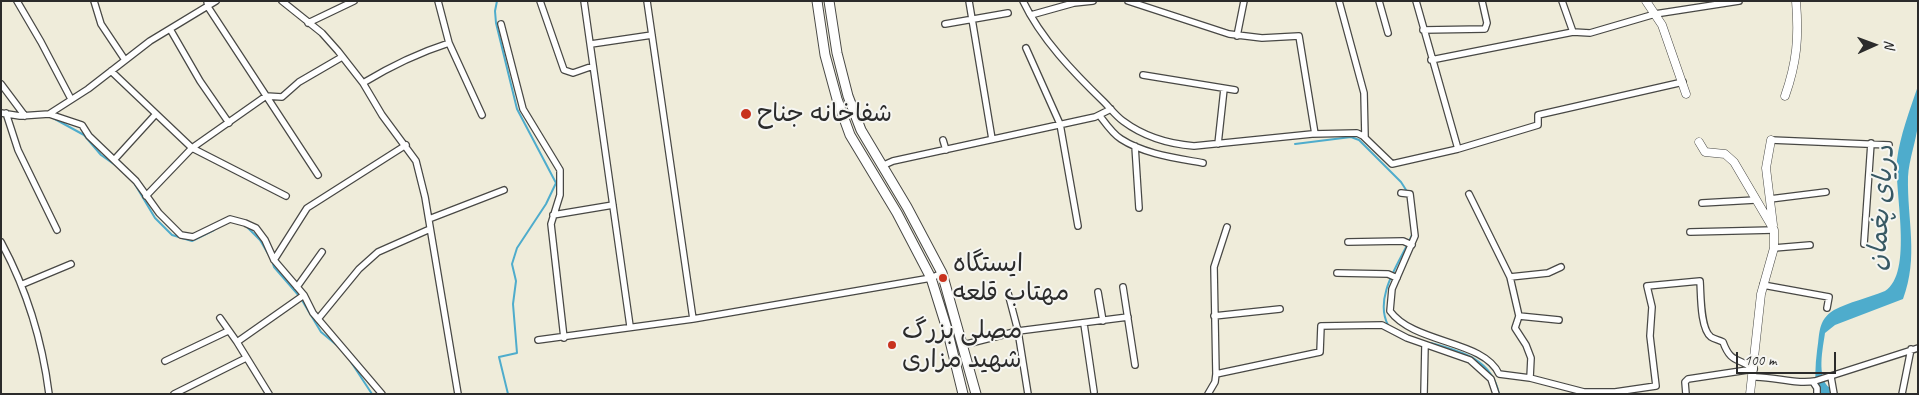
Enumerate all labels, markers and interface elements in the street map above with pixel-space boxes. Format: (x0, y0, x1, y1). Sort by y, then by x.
north arrow (1849, 20, 1899, 70)
text: N (1881, 40, 1898, 49)
place label: شفاخانه جناح (757, 99, 892, 129)
marker: شفاخانه جناح (739, 107, 753, 121)
water label: دریای پغمان (1862, 144, 1902, 272)
place label: ایستگاه مهتاب قلعه (953, 249, 1069, 308)
marker: ایستگاه مهتاب قلعه (937, 272, 949, 284)
place label: مصلی بزرگ شهید مزاری (902, 316, 1022, 375)
marker: مصلی بزرگ شهید مزاری (886, 339, 898, 351)
scale bar (1739, 342, 1839, 374)
text: 100 m (1744, 351, 1776, 370)

